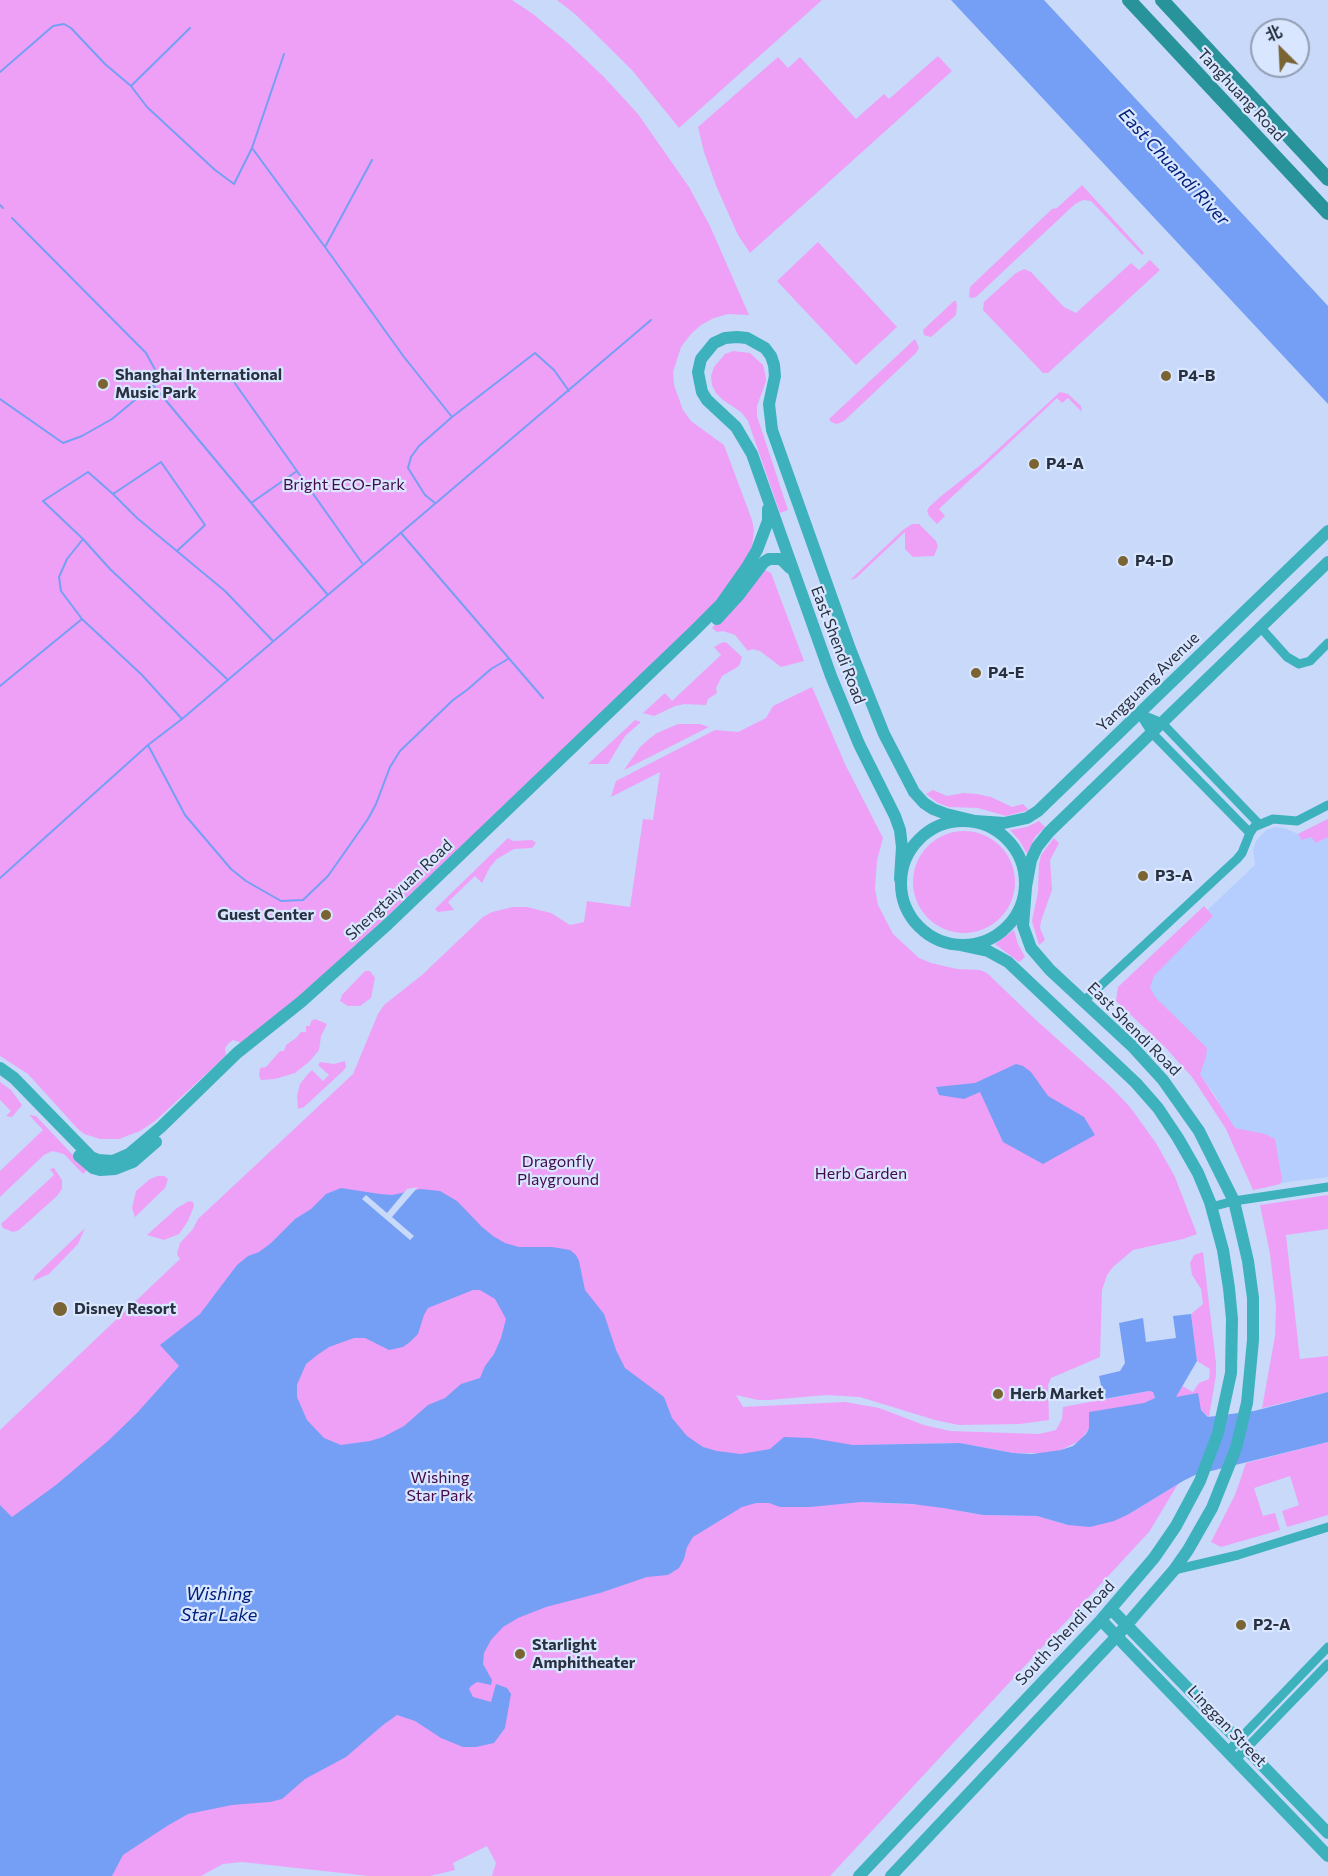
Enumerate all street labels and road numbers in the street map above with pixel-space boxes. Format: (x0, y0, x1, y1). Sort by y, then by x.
street label: Tanghuang Road (1193, 45, 1289, 145)
street label: East Shendi Road (807, 583, 869, 707)
street label: Yangguang Avenue (1093, 628, 1203, 736)
street label: Shengtaiyuan Road (342, 836, 456, 944)
street label: East Shendi Road (1083, 978, 1185, 1080)
street label: South Shendi Road (1011, 1576, 1119, 1690)
street label: Linggan Street (1183, 1681, 1271, 1771)

